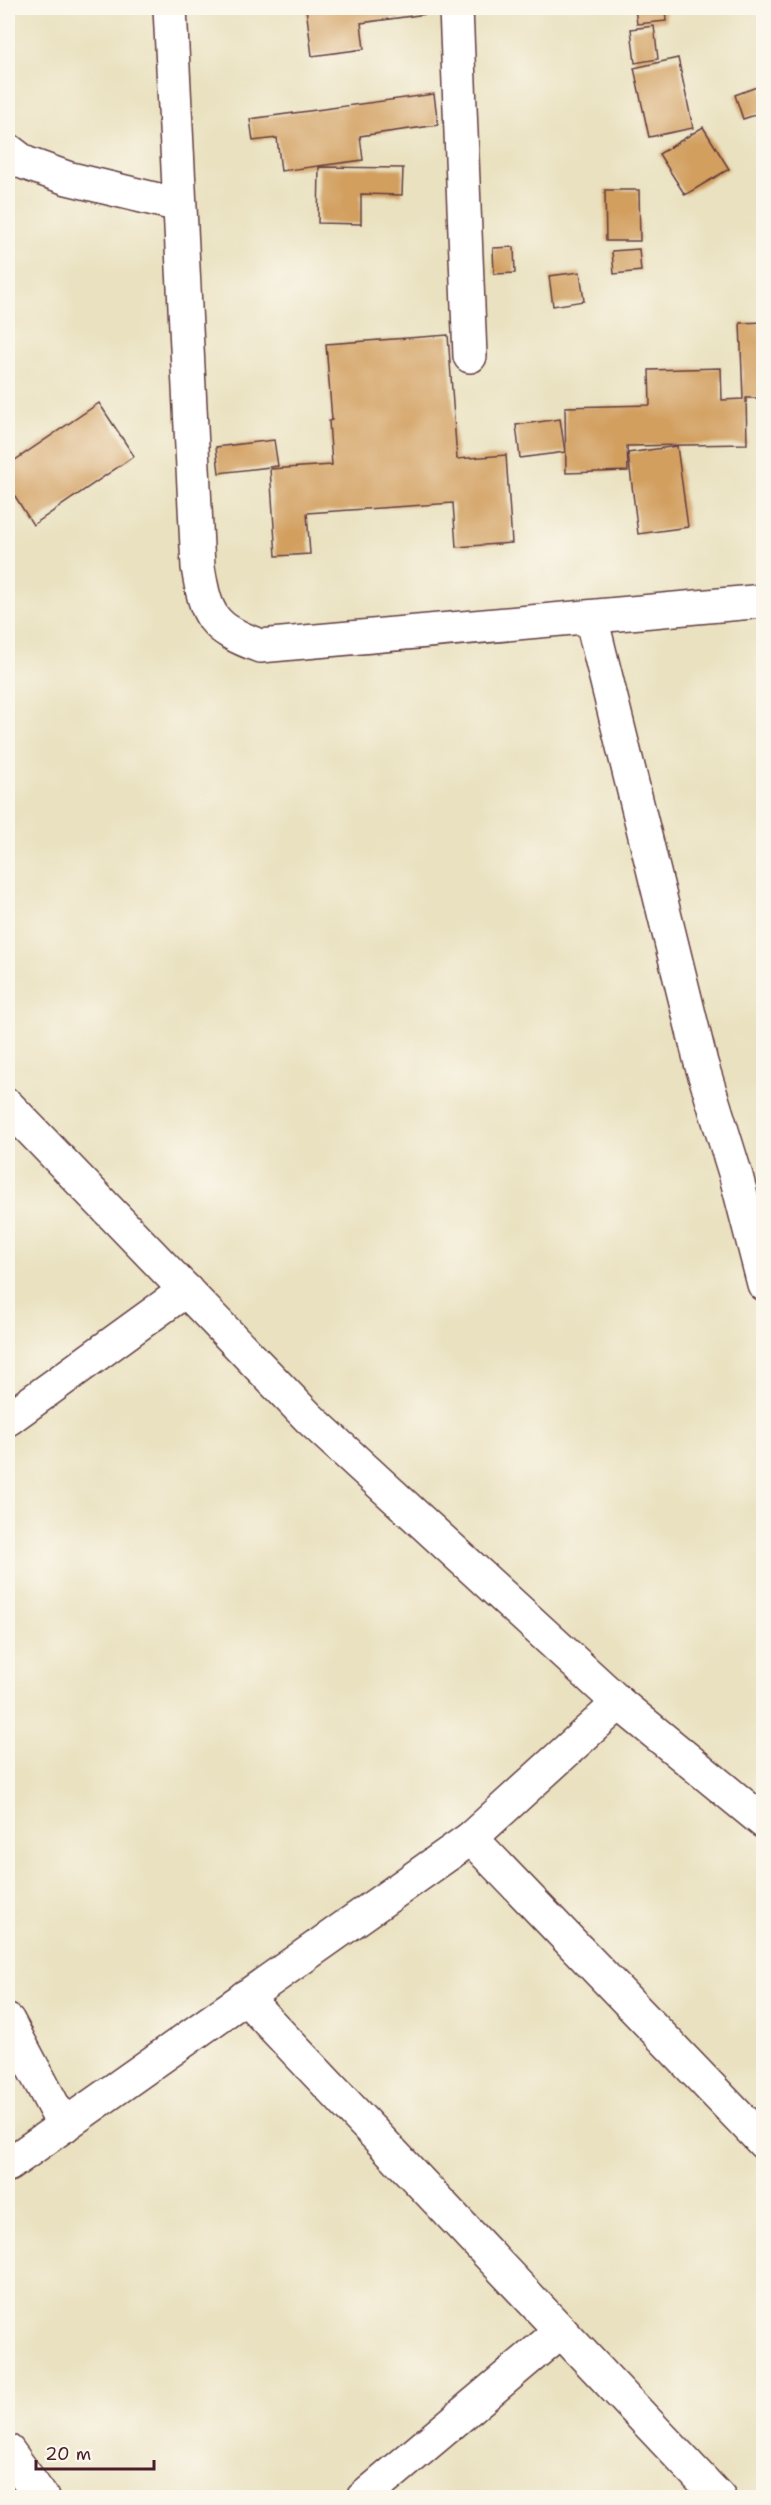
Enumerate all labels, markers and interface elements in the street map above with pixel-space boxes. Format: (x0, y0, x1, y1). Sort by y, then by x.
scale bar (36, 2433, 154, 2471)
text: 20 m (45, 2442, 91, 2466)

